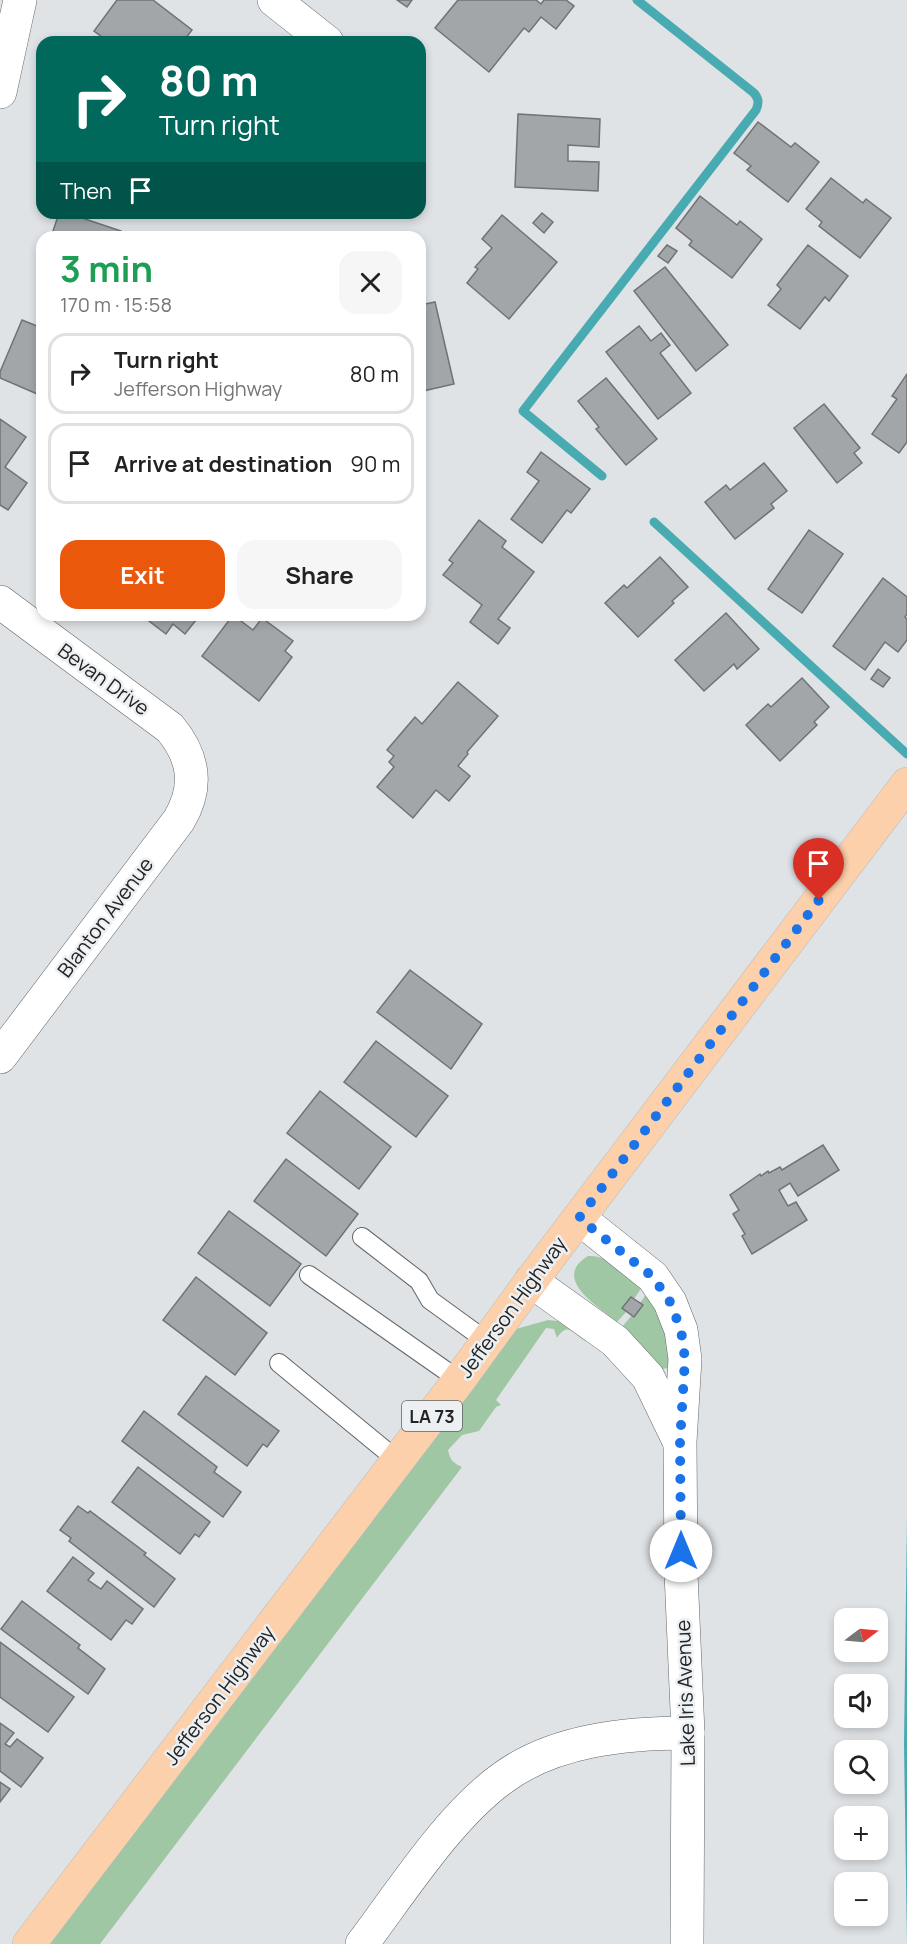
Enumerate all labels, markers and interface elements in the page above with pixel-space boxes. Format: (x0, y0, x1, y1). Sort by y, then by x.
text: 80 m (159, 51, 259, 109)
icon: right (60, 60, 138, 138)
text: Turn right (159, 106, 280, 143)
icon: arrive (124, 174, 157, 207)
text: Then (60, 176, 112, 206)
text: 3 min (60, 244, 153, 293)
button: close (339, 251, 402, 314)
text: 170 m · 15:58 (60, 291, 172, 318)
text: Turn right (114, 345, 219, 375)
icon: right (63, 357, 96, 390)
text: 80 m (350, 359, 399, 389)
text: Jefferson Highway (114, 375, 282, 402)
icon: arrive (63, 447, 96, 480)
text: Arrive at destination (114, 449, 332, 479)
text: 90 m (350, 449, 401, 479)
button: Exit (60, 540, 225, 609)
button: Share (237, 540, 402, 609)
street label: Bevan Drive (53, 637, 155, 721)
pin (793, 838, 844, 900)
icon: arrive (802, 847, 835, 880)
street label: Blanton Avenue (51, 851, 159, 983)
street label: Jefferson Highway (452, 1231, 573, 1383)
road number: LA 73 (402, 1401, 462, 1431)
position arrow (649, 1519, 713, 1583)
north arrow (834, 1608, 888, 1662)
map controls (834, 1608, 888, 1926)
street label: Jefferson Highway (158, 1619, 281, 1770)
street label: Lake Iris Avenue (669, 1619, 701, 1767)
button: sound (834, 1674, 888, 1728)
button: search (834, 1740, 888, 1794)
button: + (834, 1806, 888, 1860)
button: − (834, 1872, 888, 1926)

